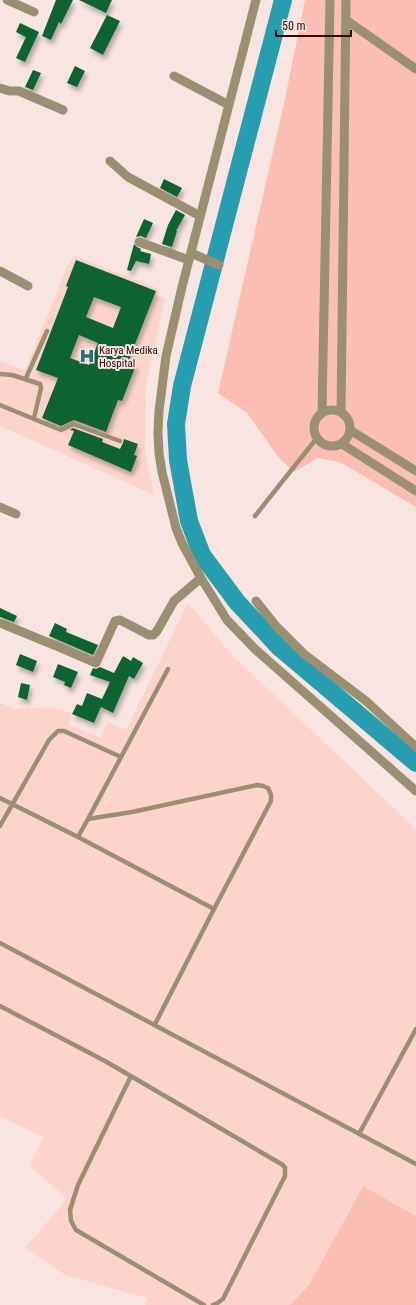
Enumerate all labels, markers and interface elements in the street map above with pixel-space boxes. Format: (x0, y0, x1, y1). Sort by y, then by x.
scale bar (276, 12, 351, 38)
text: 50 m (282, 19, 306, 33)
place label: Karya Medika Hospital (99, 344, 158, 370)
hospital icon: Karya Medika Hospital (78, 347, 96, 365)

